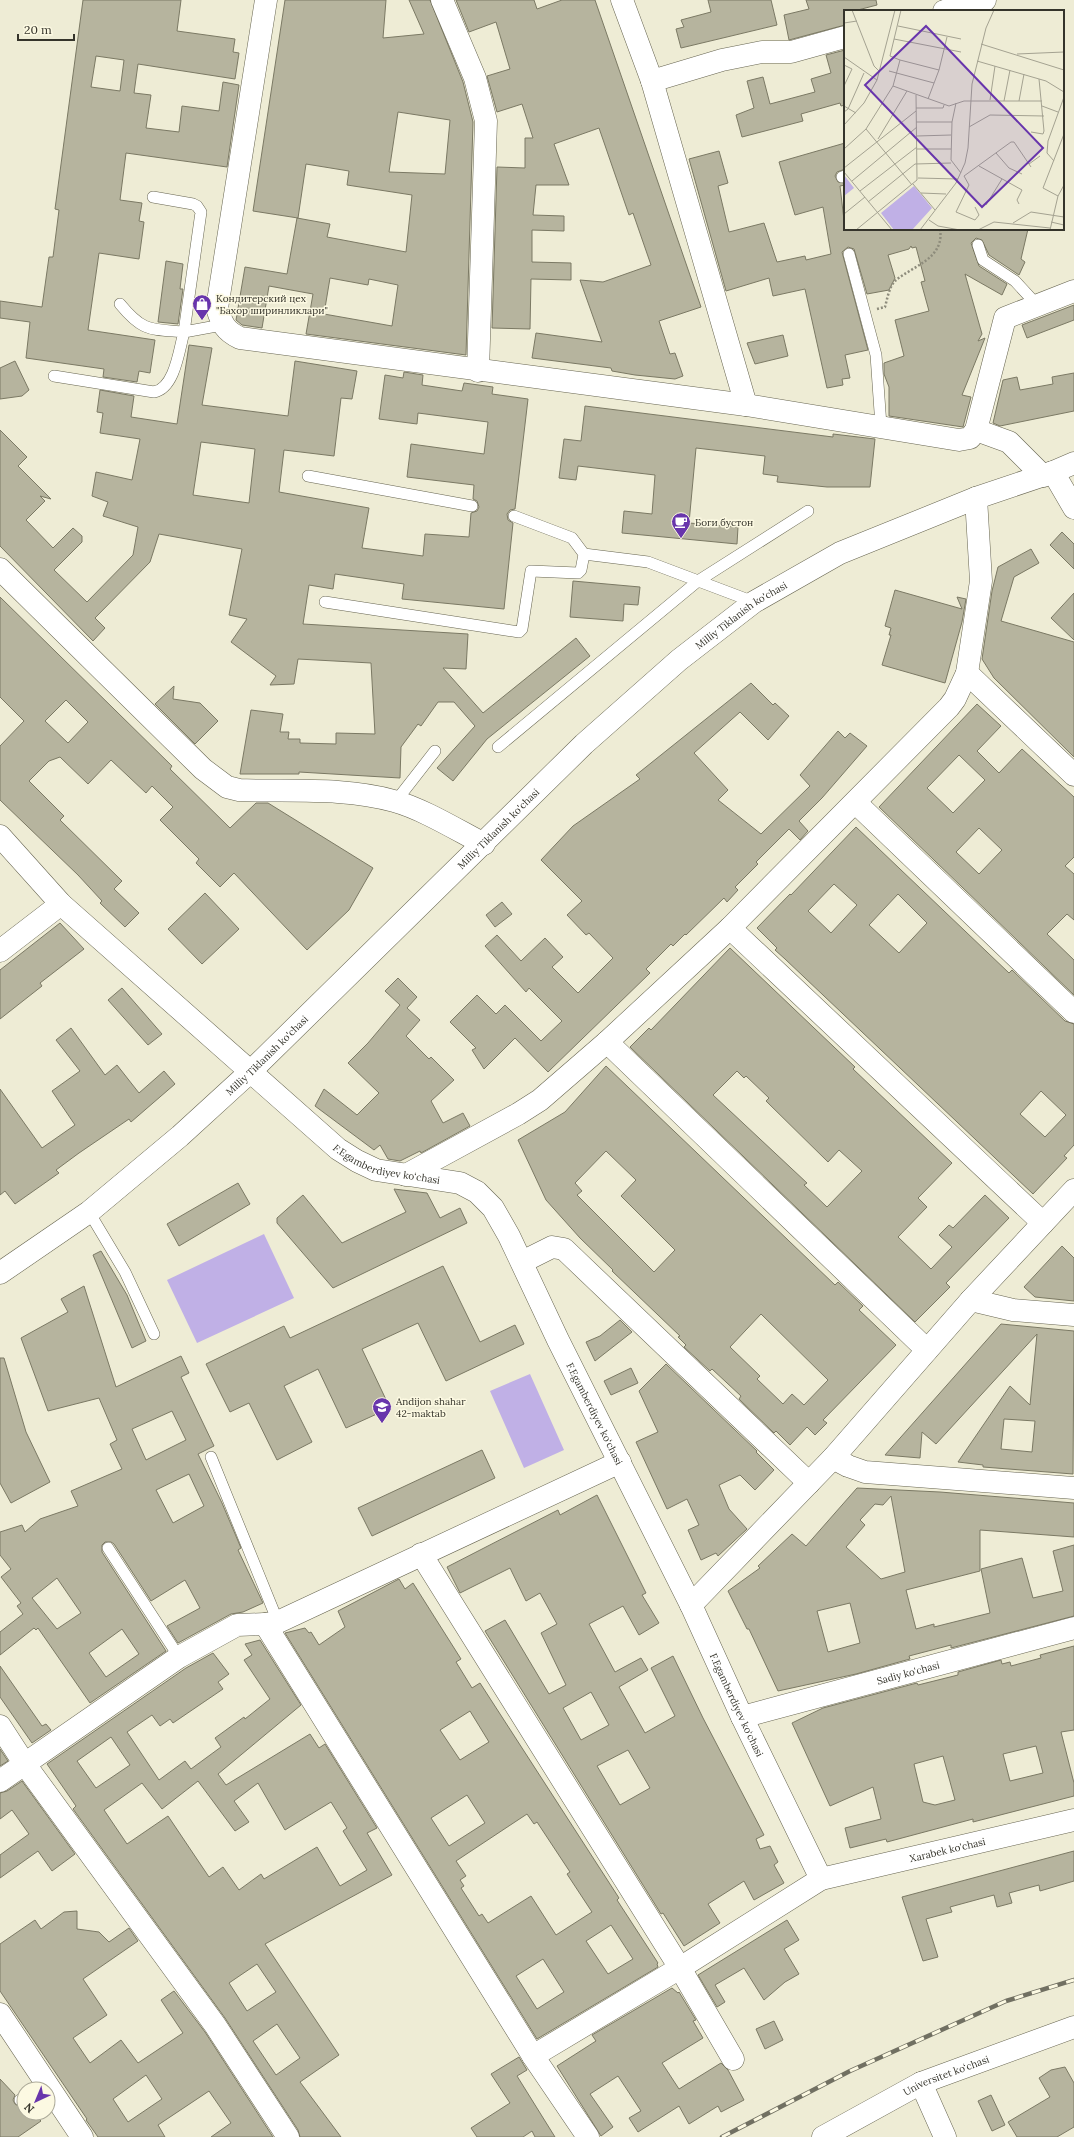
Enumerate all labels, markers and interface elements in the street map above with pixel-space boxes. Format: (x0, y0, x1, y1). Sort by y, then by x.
inset map (844, 10, 1064, 230)
scale bar (18, 16, 74, 42)
text: 20 m (24, 22, 52, 37)
place label: Кондитерский цех "Бахор ширинликлари" (216, 292, 328, 317)
shop icon: Кондитерский цех "Бахор ширинликлари" (191, 293, 213, 321)
cafe icon: Боги бустон (670, 511, 692, 539)
place label: Боги бустон (695, 516, 753, 529)
street label: Milliy Tiklanish ko'chasi (692, 578, 789, 652)
street label: Milliy Tiklanish ko'chasi (454, 785, 542, 871)
street label: Milliy Tiklanish ko'chasi (223, 1012, 311, 1098)
street label: F.Egamberdiyev kо‘chasi (330, 1141, 441, 1186)
street label: F.Egamberdiyev kо‘chasi (564, 1360, 626, 1467)
place label: Andijon shahar 42-maktab (395, 1395, 466, 1420)
school or university icon: Andijon shahar 42-maktab (371, 1396, 393, 1424)
street label: F.Egamberdiyev kо‘chasi (707, 1651, 767, 1759)
street label: Sadiy ko'chasi (875, 1658, 941, 1687)
street label: Xarabek ko'chasi (908, 1834, 987, 1865)
street label: Universitet kо‘chasi (901, 2052, 991, 2098)
north arrow (16, 2081, 56, 2121)
text: N (21, 2100, 37, 2116)

